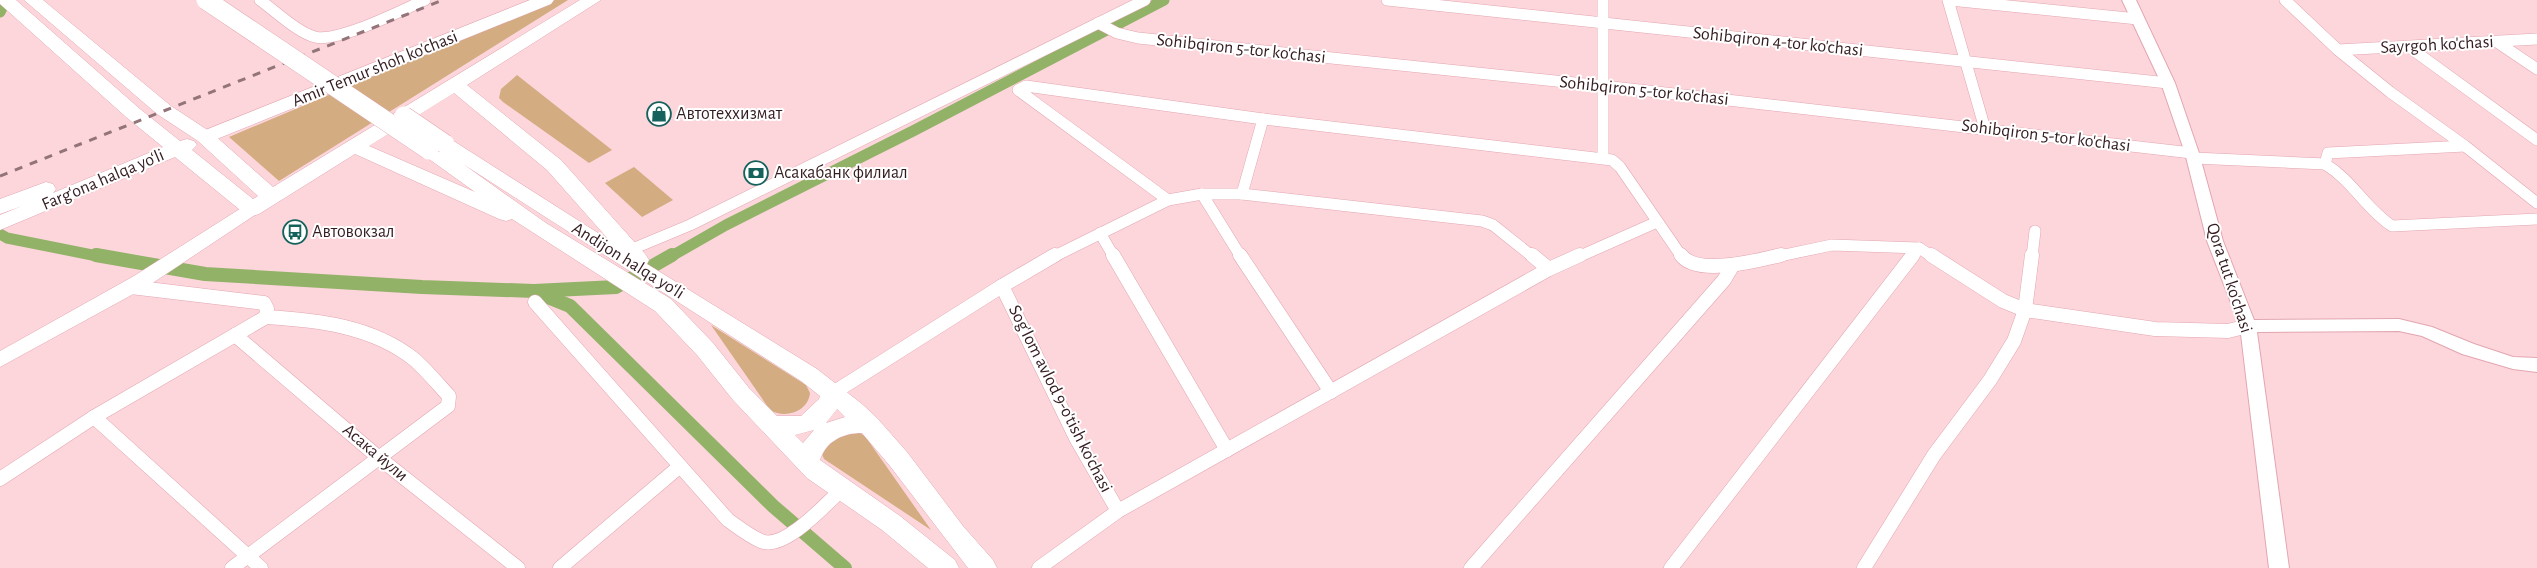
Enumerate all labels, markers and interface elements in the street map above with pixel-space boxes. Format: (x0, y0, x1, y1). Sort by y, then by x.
street label: Sohibqiron 4-tor ko'chasi (1692, 24, 1864, 60)
street label: Amir Temur shoh ko'chasi (290, 28, 460, 110)
street label: Sohibqiron 5-tor ko'chasi (1156, 31, 1326, 67)
street label: Sayrgoh ko'chasi (2380, 33, 2494, 57)
street label: Sohibqiron 5-tor ko'chasi (1559, 73, 1729, 109)
shop icon: Автотеххизмат (646, 101, 672, 127)
place label: Автотеххизмат (676, 105, 783, 123)
street label: Sohibqiron 5-tor ko'chasi (1961, 117, 2131, 155)
street label: Farg‘ona halqa yo‘li (39, 146, 167, 214)
bank icon: Асакабанк филиал (743, 160, 769, 186)
place label: Асакабанк филиал (774, 163, 908, 182)
bus stop icon: Автовокзал (282, 219, 308, 245)
street label: Andijon halqa yo‘li (569, 219, 687, 303)
street label: Qora tut ko'chasi (2203, 221, 2255, 335)
place label: Автовокзал (312, 223, 395, 241)
street label: Sog'lom avlod 9-o'tish ko'chasi (1005, 302, 1115, 496)
street label: Асака йули (339, 421, 411, 485)

